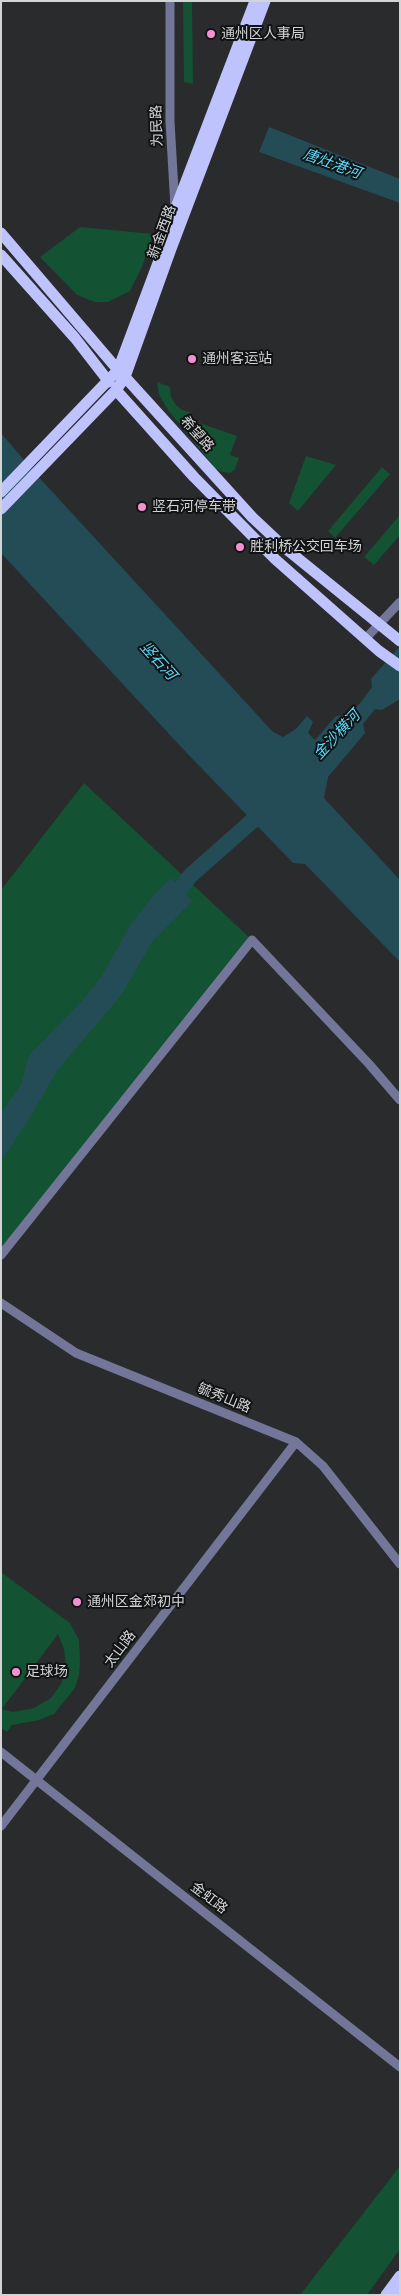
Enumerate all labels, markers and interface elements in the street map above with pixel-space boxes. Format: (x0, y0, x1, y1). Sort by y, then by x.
place label: 通州区人事局 (221, 26, 305, 42)
marker: 通州区人事局 (205, 28, 217, 40)
street label: 为民路 (148, 105, 166, 147)
water label: 唐灶港河 (301, 145, 363, 183)
street label: 新金西路 (145, 203, 179, 261)
place label: 通州客运站 (202, 351, 272, 367)
marker: 通州客运站 (186, 353, 198, 365)
street label: 希望路 (177, 413, 217, 455)
place label: 竖石河停车带 (152, 499, 236, 515)
marker: 竖石河停车带 (136, 501, 148, 513)
place label: 胜利桥公交回车场 (250, 539, 362, 555)
marker: 胜利桥公交回车场 (234, 541, 246, 553)
water label: 竖石河 (136, 638, 180, 684)
water label: 金沙横河 (310, 707, 364, 763)
street label: 毓秀山路 (195, 1380, 253, 1416)
place label: 通州区金郊初中 (87, 1594, 185, 1610)
marker: 通州区金郊初中 (71, 1596, 83, 1608)
street label: 太山路 (101, 1627, 139, 1671)
place label: 足球场 (26, 1664, 68, 1680)
marker: 足球场 (10, 1666, 22, 1678)
street label: 金虹路 (187, 1878, 231, 1918)

